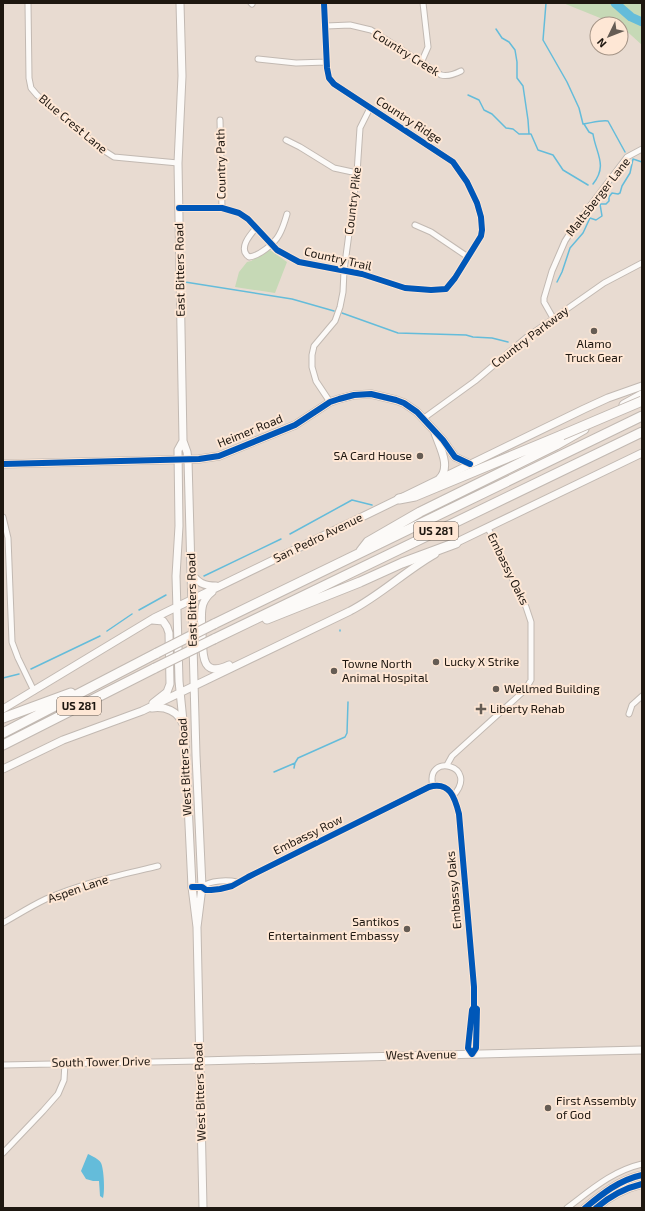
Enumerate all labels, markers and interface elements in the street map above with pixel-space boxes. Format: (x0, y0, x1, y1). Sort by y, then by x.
north arrow (589, 16, 629, 56)
street label: Country Creek (371, 26, 443, 78)
text: N (594, 36, 609, 51)
street label: Blue Crest Lane (37, 91, 110, 156)
street label: Country Ridge (374, 93, 445, 146)
street label: Country Path (212, 128, 228, 200)
street label: Maltsberger Lane (562, 154, 632, 238)
street label: Country Pike (341, 166, 363, 236)
street label: East Bitters Road (171, 223, 187, 317)
street label: Country Trail (303, 243, 374, 273)
street label: Country Parkway (488, 302, 571, 370)
marker: Alamo Truck Gear (589, 326, 599, 336)
place label: Alamo Truck Gear (565, 336, 623, 364)
street label: Heimer Road (215, 411, 284, 450)
place label: SA Card House (334, 448, 412, 462)
marker: SA Card House (415, 451, 425, 461)
street label: San Pedro Avenue (271, 509, 364, 565)
road number: US 281 (414, 522, 458, 540)
street label: Embassy Oaks (485, 530, 532, 607)
street label: East Bitters Road (183, 553, 199, 647)
place label: Lucky X Strike (444, 654, 519, 668)
place label: Towne North Animal Hospital (342, 656, 428, 684)
marker: Lucky X Strike (431, 657, 441, 667)
marker: Towne North Animal Hospital (329, 666, 339, 676)
place label: Wellmed Building (504, 681, 600, 695)
marker: Wellmed Building (491, 684, 501, 694)
road number: US 281 (57, 697, 101, 715)
place label: Liberty Rehab (490, 701, 565, 715)
marker: Liberty Rehab (475, 703, 487, 715)
street label: West Bitters Road (174, 718, 194, 816)
street label: Embassy Row (271, 811, 345, 857)
street label: Embassy Oaks (443, 850, 463, 930)
street label: Aspen Lane (46, 871, 110, 905)
place label: Santikos Entertainment Embassy (268, 914, 400, 942)
marker: Santikos Entertainment Embassy (402, 924, 412, 934)
street label: West Bitters Road (190, 1043, 208, 1141)
street label: West Avenue (385, 1046, 457, 1062)
street label: South Tower Drive (51, 1053, 150, 1069)
place label: First Assembly of God (556, 1093, 637, 1121)
marker: First Assembly of God (543, 1103, 553, 1113)

